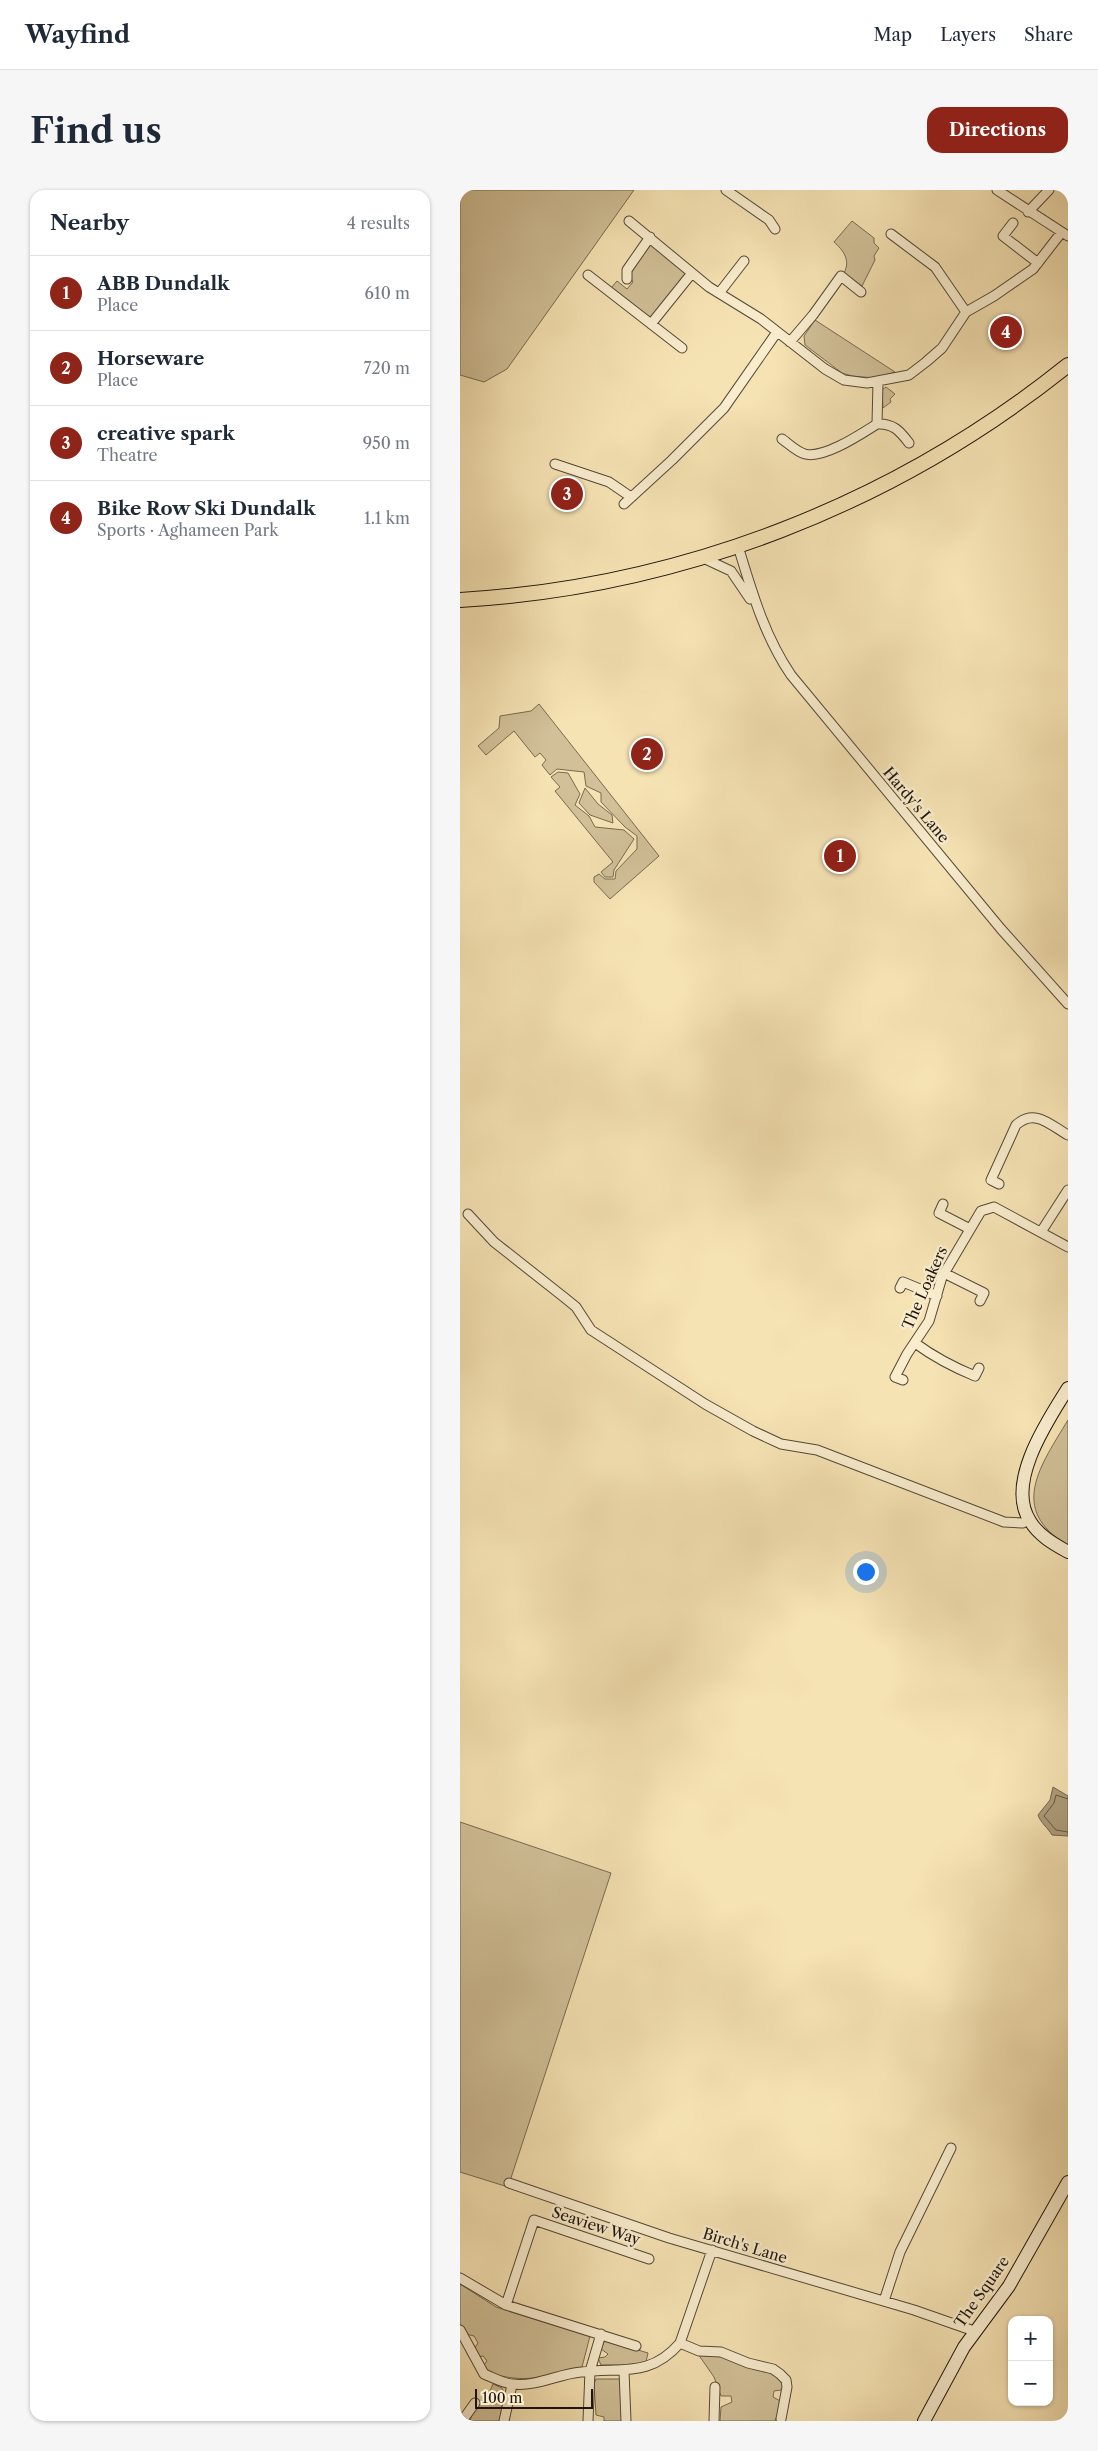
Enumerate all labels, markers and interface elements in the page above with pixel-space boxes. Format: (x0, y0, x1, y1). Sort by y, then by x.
text: Wayfind (25, 20, 130, 49)
text: Map (874, 24, 912, 46)
text: Layers (940, 24, 996, 46)
text: Share (1024, 24, 1073, 46)
button: Directions (927, 107, 1068, 153)
text: Find us (30, 109, 162, 152)
text: Nearby (50, 210, 129, 235)
text: 4 results (347, 213, 410, 233)
text: ABB Dundalk (97, 272, 230, 295)
text: 1 (62, 283, 70, 303)
text: 610 m (365, 283, 410, 303)
text: Place (97, 295, 138, 315)
pin: 4 (990, 313, 1022, 351)
text: Horseware (97, 347, 204, 370)
text: 2 (61, 358, 71, 378)
text: 720 m (364, 358, 410, 378)
text: Place (97, 370, 138, 390)
text: creative spark (97, 422, 235, 445)
text: 3 (61, 433, 71, 453)
text: 950 m (363, 433, 410, 453)
text: Theatre (97, 445, 158, 465)
pin: 3 (551, 475, 583, 513)
text: Bike Row Ski Dundalk (97, 497, 316, 520)
text: 4 (61, 508, 71, 528)
text: 1.1 km (364, 508, 410, 528)
text: Sports · Aghameen Park (97, 520, 278, 540)
pin: 2 (631, 735, 663, 773)
street label: Hardy's Lane (879, 763, 954, 847)
pin: 1 (824, 837, 856, 875)
street label: The Loakers (898, 1243, 951, 1332)
your location (853, 1559, 879, 1585)
street label: Seaview Way (549, 2202, 643, 2249)
street label: Birch's Lane (701, 2224, 790, 2267)
street label: The Square (950, 2252, 1013, 2331)
map controls (1008, 2316, 1053, 2406)
button: + (1008, 2316, 1053, 2361)
button: − (1008, 2361, 1053, 2406)
scale bar (475, 2386, 592, 2409)
text: 100 m (482, 2389, 522, 2407)

